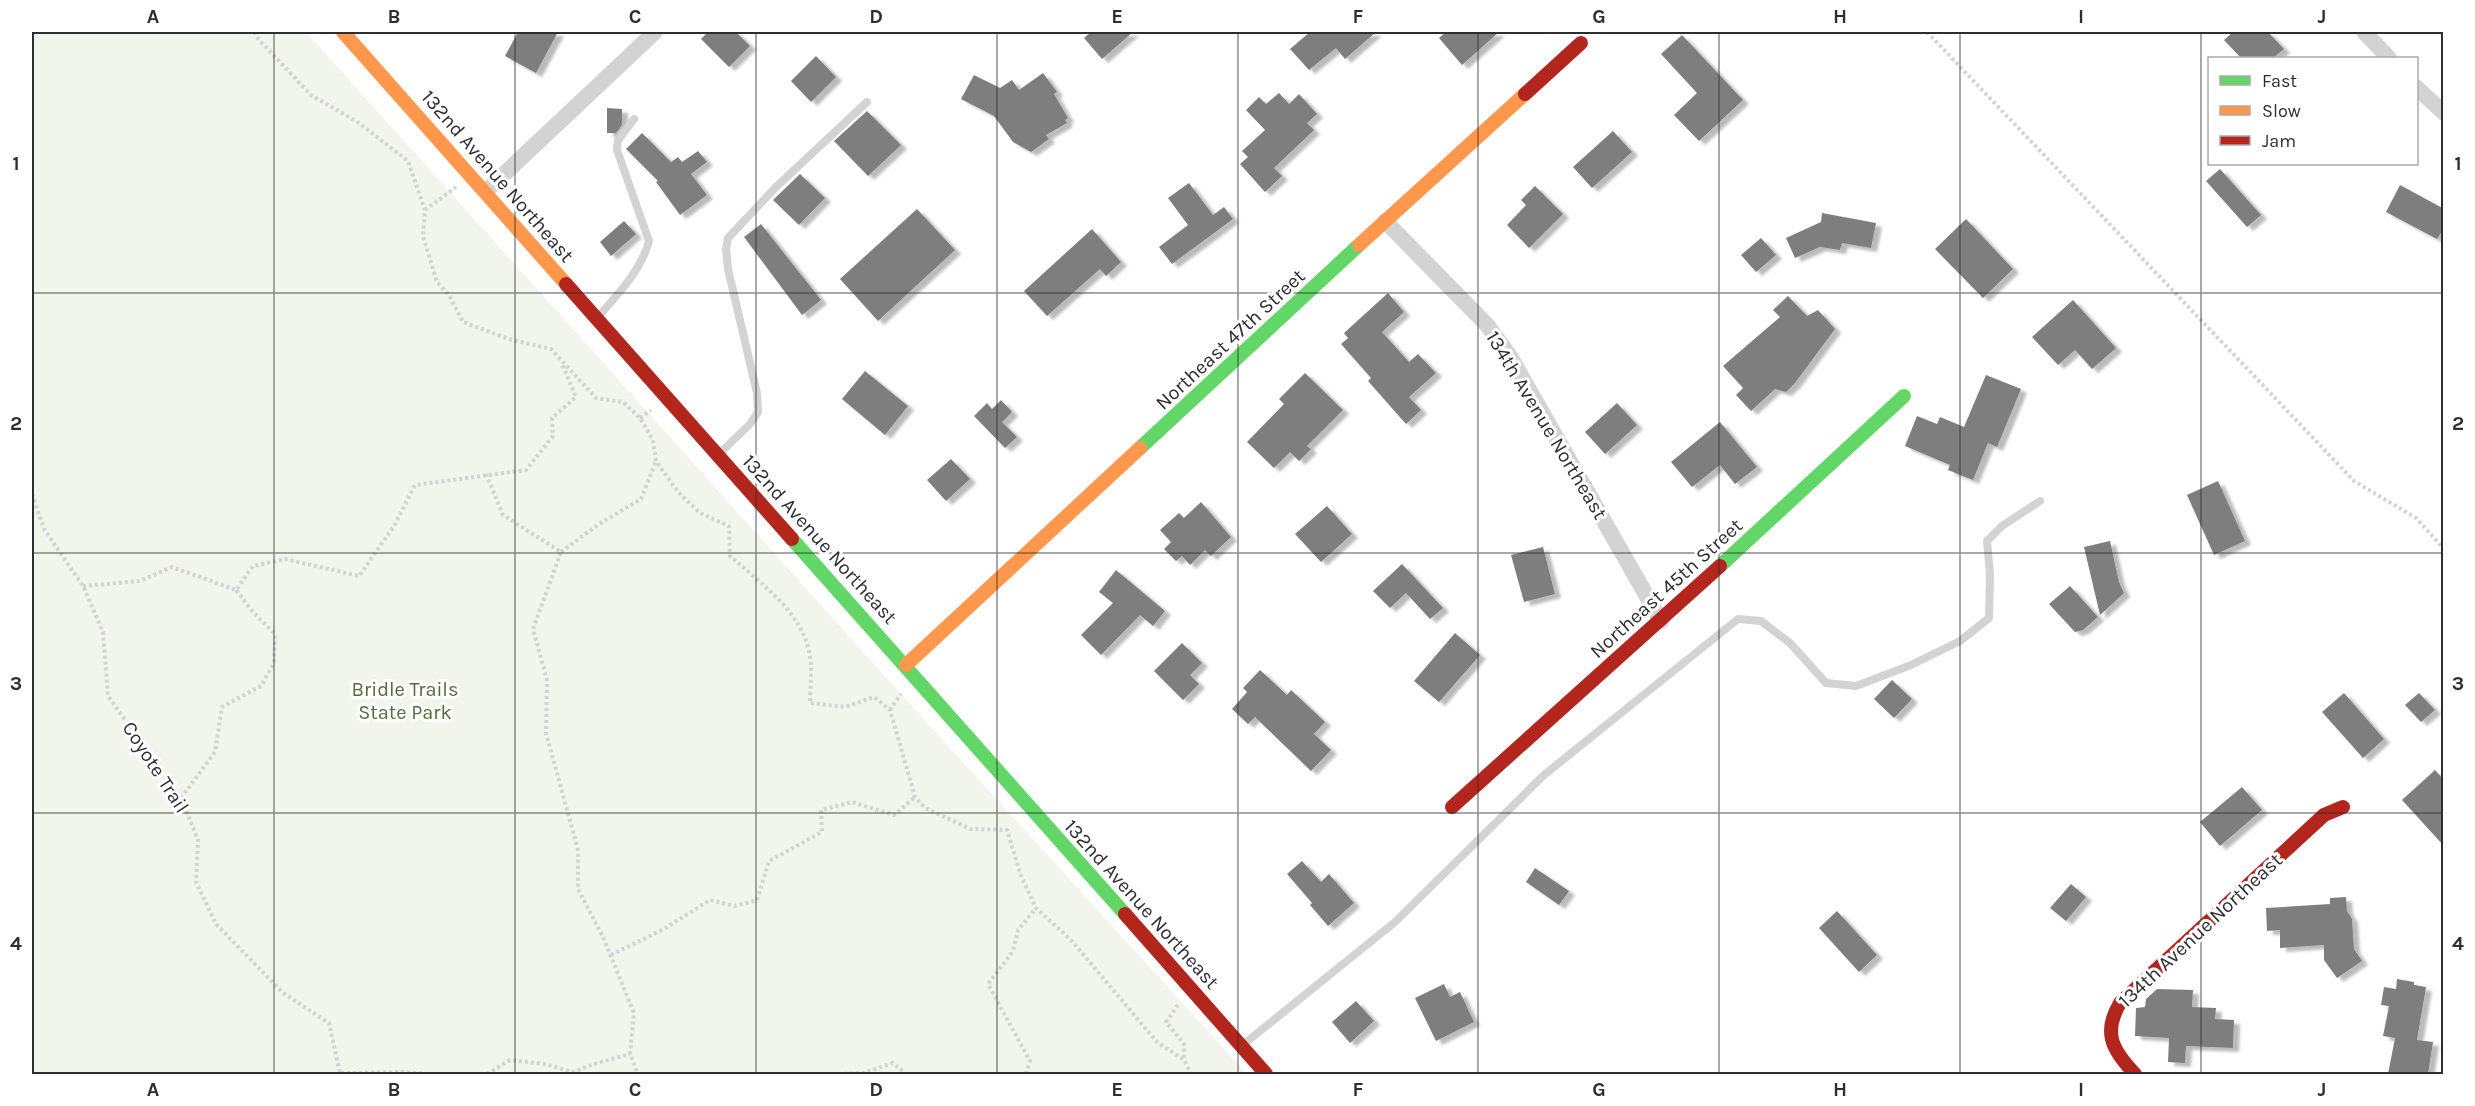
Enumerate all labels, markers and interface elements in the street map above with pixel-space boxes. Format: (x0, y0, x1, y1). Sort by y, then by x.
text: A (147, 5, 160, 28)
text: B (388, 5, 400, 28)
text: C (629, 5, 641, 28)
text: D (869, 5, 883, 28)
text: E (1111, 5, 1123, 28)
text: F (1353, 5, 1364, 28)
text: G (1592, 5, 1606, 28)
text: H (1833, 5, 1847, 28)
text: I (2078, 5, 2084, 28)
text: J (2318, 5, 2326, 28)
legend (2208, 57, 2418, 165)
text: Fast (2262, 70, 2297, 92)
street label: 132nd Avenue Northeast (417, 86, 579, 267)
text: Slow (2262, 100, 2301, 122)
text: Jam (2262, 130, 2296, 152)
text: 1 (12, 152, 20, 175)
text: 1 (2454, 152, 2462, 175)
street label: Northeast 47th Street (1151, 264, 1310, 414)
street label: 134th Avenue Northeast (1481, 327, 1612, 524)
text: 2 (10, 412, 22, 435)
text: 2 (2452, 412, 2464, 435)
street label: 132nd Avenue Northeast (737, 450, 902, 629)
street label: Northeast 45th Street (1585, 514, 1748, 663)
text: 3 (10, 672, 22, 695)
text: 3 (2452, 672, 2464, 695)
park label: Bridle Trails State Park (352, 678, 458, 724)
street label: Coyote Trail (118, 717, 194, 817)
street label: 132nd Avenue Northeast (1059, 815, 1224, 994)
street label: 134th Avenue Northeast (2114, 848, 2287, 1012)
text: 4 (10, 932, 22, 955)
text: 4 (2452, 932, 2464, 955)
text: A (147, 1078, 160, 1101)
text: B (388, 1078, 400, 1101)
text: C (629, 1078, 641, 1101)
text: D (869, 1078, 883, 1101)
text: E (1111, 1078, 1123, 1101)
text: F (1353, 1078, 1364, 1101)
text: G (1592, 1078, 1606, 1101)
text: H (1833, 1078, 1847, 1101)
text: I (2078, 1078, 2084, 1101)
text: J (2318, 1078, 2326, 1101)

